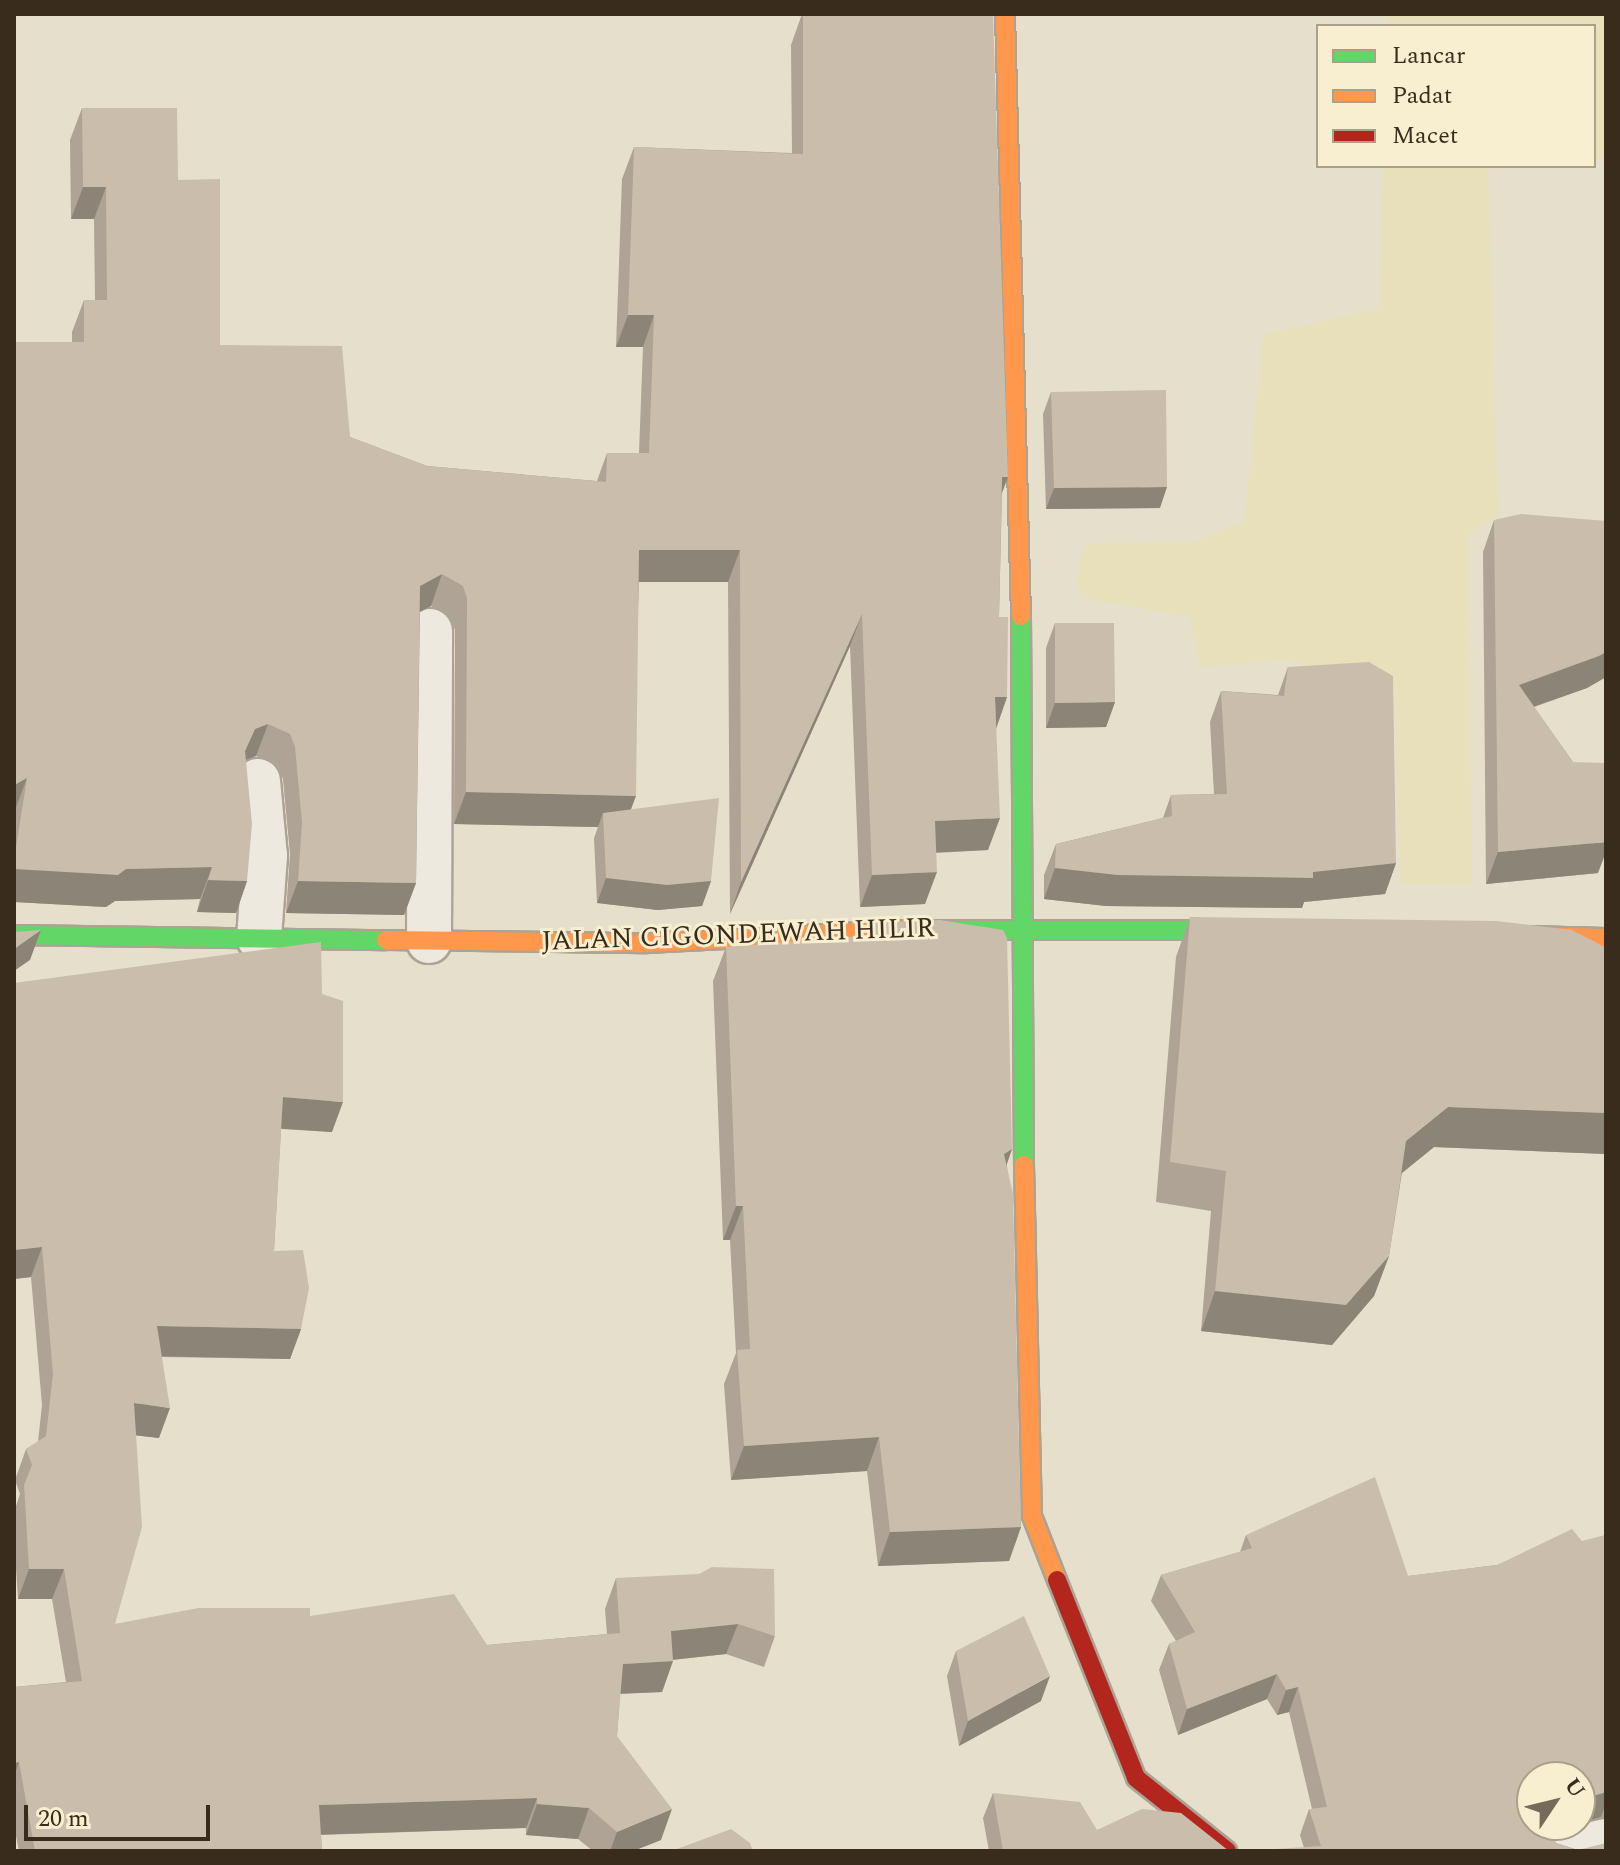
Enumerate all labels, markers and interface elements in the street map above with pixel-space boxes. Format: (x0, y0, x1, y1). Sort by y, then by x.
legend (1316, 24, 1596, 168)
text: Lancar (1392, 38, 1466, 74)
text: Padat (1392, 78, 1452, 114)
text: Macet (1392, 118, 1458, 154)
street label: JALAN CIGONDEWAH HILIR (541, 911, 935, 959)
north arrow (1516, 1761, 1596, 1841)
text: U (1556, 1771, 1593, 1805)
scale bar (28, 1789, 214, 1839)
text: 20 m (38, 1801, 89, 1837)

